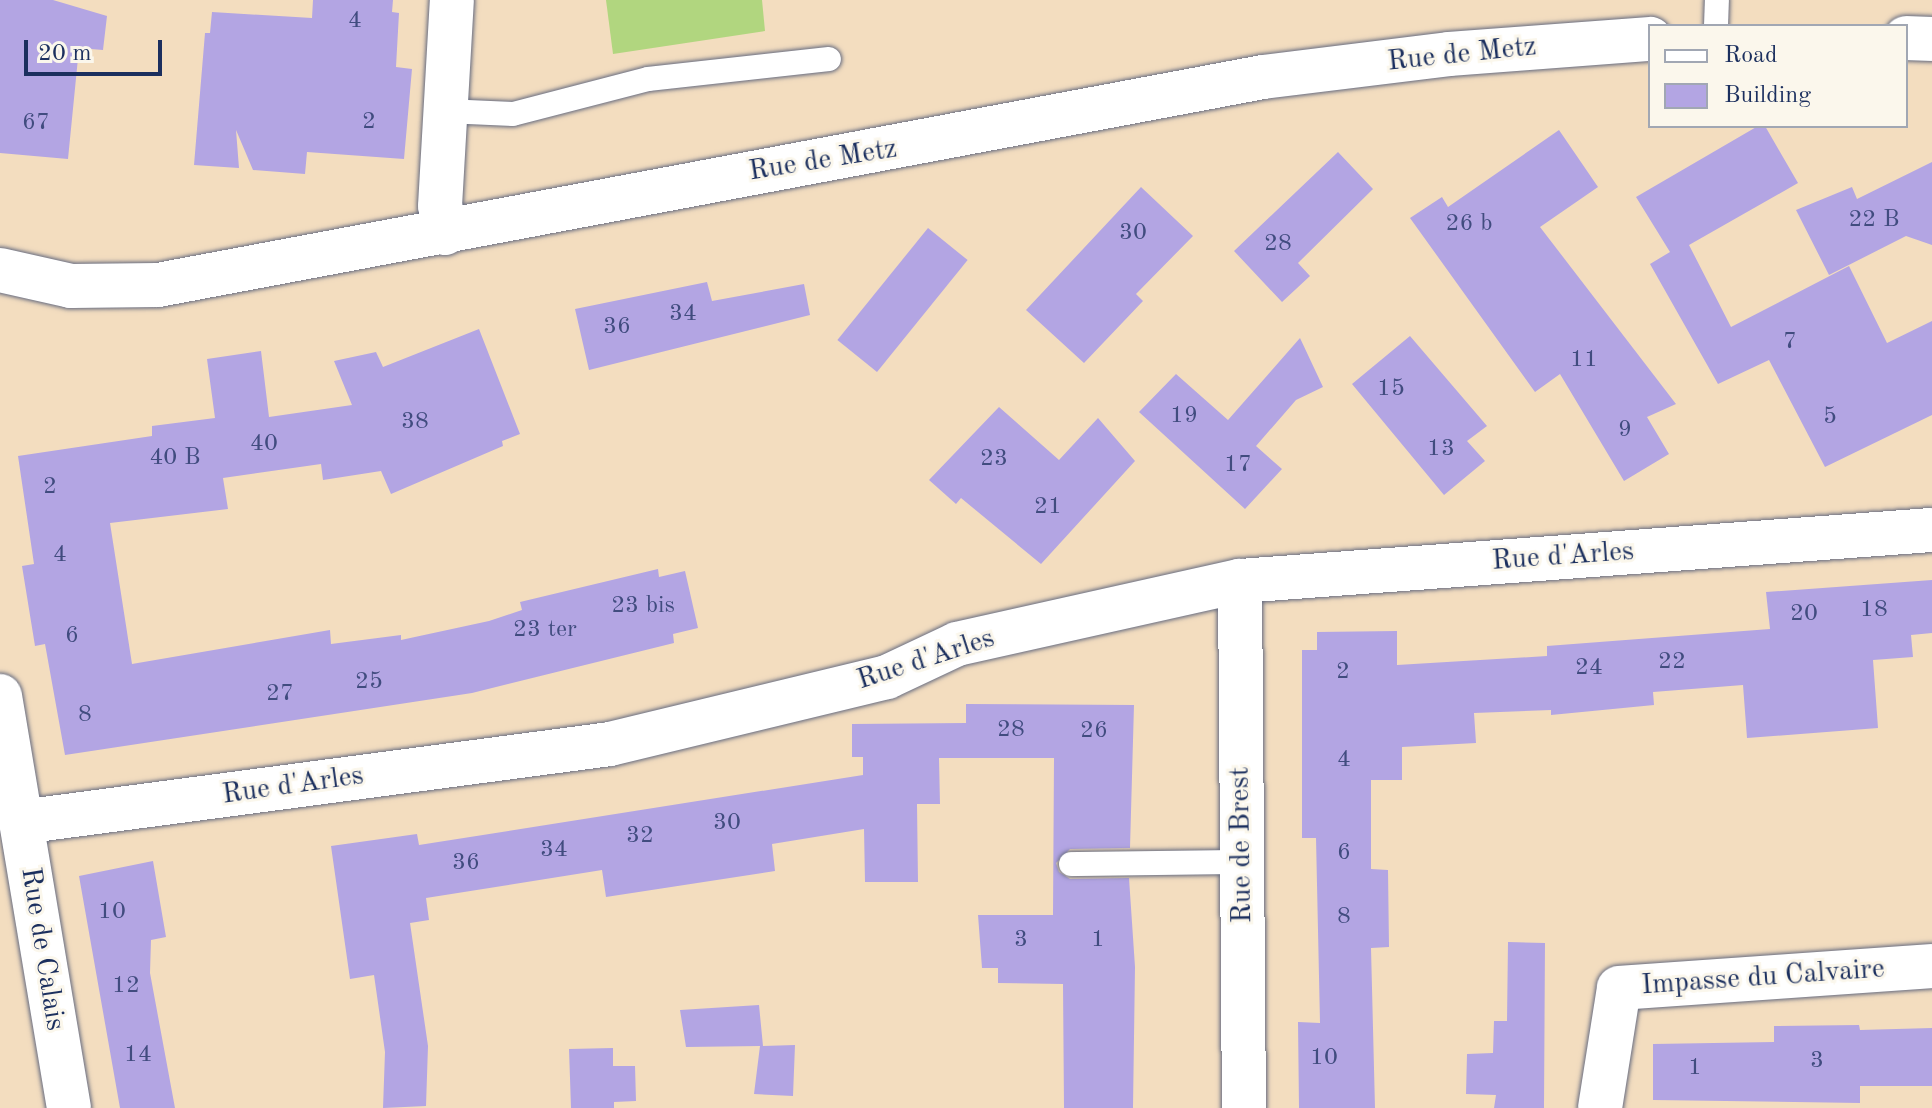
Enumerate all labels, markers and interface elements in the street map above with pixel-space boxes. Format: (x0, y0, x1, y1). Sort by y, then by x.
house number: 4 (348, 8, 362, 36)
scale bar (28, 24, 166, 74)
legend (1648, 24, 1908, 128)
street label: Rue de Metz (1386, 30, 1538, 80)
text: 20 m (38, 42, 92, 66)
text: Road (1724, 44, 1777, 68)
text: Building (1724, 84, 1811, 108)
house number: 2 (362, 109, 376, 137)
house number: 67 (22, 110, 50, 138)
street label: Rue de Metz (747, 133, 899, 189)
house number: 22 B (1848, 207, 1900, 235)
house number: 26 b (1446, 211, 1492, 239)
house number: 30 (1119, 220, 1147, 248)
house number: 28 (1264, 231, 1292, 259)
house number: 34 (669, 301, 697, 329)
house number: 36 (603, 314, 631, 342)
house number: 7 (1783, 329, 1797, 357)
house number: 11 (1570, 347, 1598, 375)
house number: 15 (1377, 376, 1405, 404)
house number: 19 (1170, 403, 1198, 431)
house number: 5 (1823, 404, 1837, 432)
house number: 38 (401, 409, 429, 437)
house number: 9 (1618, 417, 1632, 445)
house number: 40 (250, 431, 278, 459)
house number: 13 (1427, 436, 1455, 464)
house number: 40 B (149, 445, 201, 473)
house number: 23 (980, 446, 1008, 474)
house number: 17 (1224, 452, 1252, 480)
house number: 2 (43, 474, 57, 502)
house number: 21 (1034, 494, 1062, 522)
street label: Rue d'Arles (1491, 535, 1635, 579)
house number: 4 (53, 542, 67, 570)
house number: 23 bis (611, 593, 675, 621)
house number: 18 (1860, 597, 1888, 625)
house number: 20 (1790, 601, 1818, 629)
house number: 23 ter (513, 617, 577, 645)
street label: Rue d'Arles (853, 622, 999, 698)
house number: 6 (65, 623, 79, 651)
house number: 22 (1658, 649, 1686, 677)
house number: 24 (1575, 655, 1603, 683)
house number: 2 (1336, 659, 1350, 687)
house number: 25 (355, 669, 383, 697)
house number: 27 (266, 681, 294, 709)
house number: 8 (78, 702, 92, 730)
house number: 28 (997, 717, 1025, 745)
house number: 26 (1080, 718, 1108, 746)
house number: 4 (1337, 747, 1351, 775)
street label: Rue d'Arles (220, 759, 366, 813)
street label: Rue de Brest (1224, 766, 1260, 924)
house number: 30 (713, 810, 741, 838)
house number: 32 (626, 823, 654, 851)
house number: 34 (540, 837, 568, 865)
house number: 6 (1337, 840, 1351, 868)
house number: 36 (452, 850, 480, 878)
street label: Rue de Calais (13, 865, 71, 1033)
house number: 10 (98, 899, 126, 927)
house number: 8 (1337, 904, 1351, 932)
house number: 3 (1014, 927, 1028, 955)
house number: 1 (1091, 927, 1105, 955)
street label: Impasse du Calvaire (1640, 953, 1886, 1003)
house number: 12 (112, 973, 140, 1001)
house number: 14 (124, 1042, 152, 1070)
house number: 10 (1310, 1045, 1338, 1073)
house number: 3 (1810, 1048, 1824, 1076)
house number: 1 (1688, 1055, 1702, 1083)

